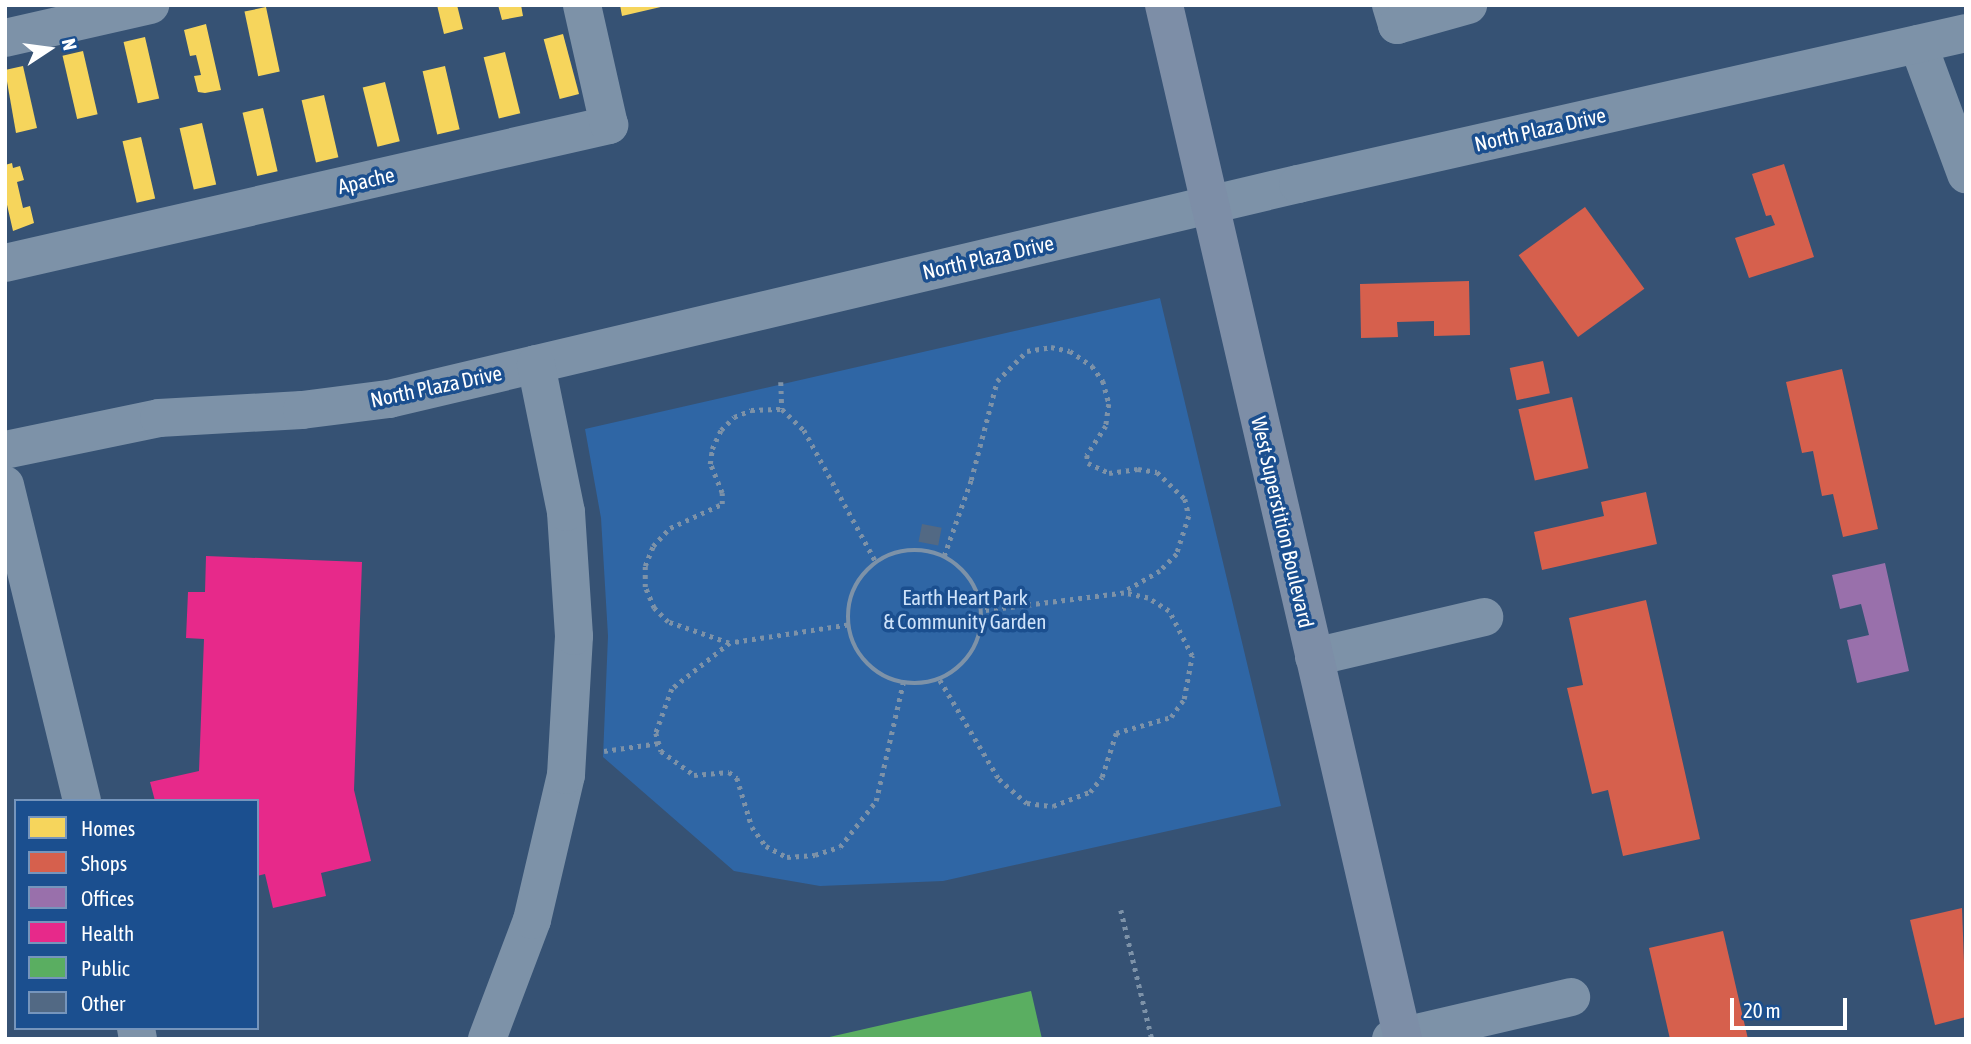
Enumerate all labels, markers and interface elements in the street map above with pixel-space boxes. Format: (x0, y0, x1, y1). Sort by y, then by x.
north arrow (14, 14, 84, 84)
text: N (57, 36, 81, 52)
street label: North Plaza Drive (1472, 102, 1608, 156)
street label: Apache (335, 161, 397, 199)
street label: North Plaza Drive (920, 230, 1056, 284)
street label: North Plaza Drive (368, 360, 504, 412)
street label: West Superstition Boulevard (1246, 414, 1320, 630)
park label: Earth Heart Park & Community Garden (884, 584, 1046, 634)
legend (14, 799, 259, 1030)
text: Homes (81, 816, 135, 840)
text: Shops (81, 851, 127, 875)
text: Offices (81, 886, 134, 910)
text: Health (81, 921, 134, 945)
text: Public (81, 956, 130, 980)
scale bar (1733, 984, 1850, 1028)
text: Other (81, 991, 125, 1015)
text: 20 m (1743, 998, 1781, 1022)

